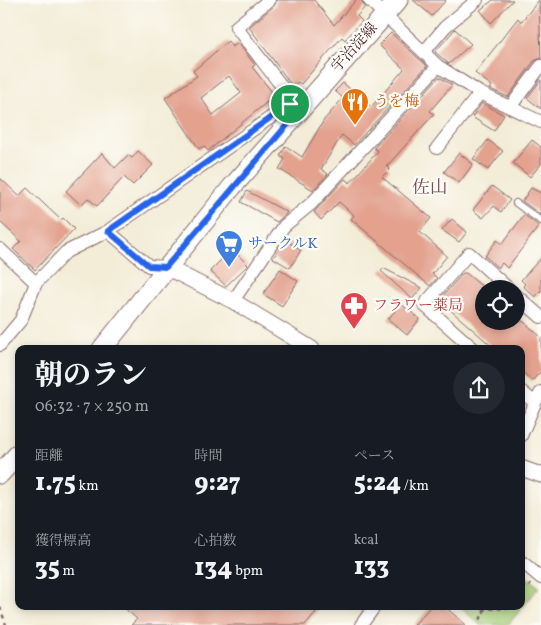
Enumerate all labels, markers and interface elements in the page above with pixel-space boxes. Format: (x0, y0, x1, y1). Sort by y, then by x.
street label: 宇治淀線 (327, 19, 383, 77)
pin (269, 83, 311, 125)
restaurant icon: うを梅 (340, 87, 370, 126)
icon: arrive (276, 90, 304, 118)
place label: うを梅 (374, 92, 419, 113)
district label: 佐山 (412, 176, 448, 201)
supermarket icon: サークルK (214, 229, 244, 268)
place label: サークルK (248, 234, 318, 255)
map controls (475, 280, 525, 330)
button: locate (475, 280, 525, 330)
pharmacy icon: フラワー薬局 (339, 291, 369, 330)
place label: フラワー薬局 (373, 296, 463, 317)
text: 朝のラン (35, 357, 147, 396)
button: share (453, 362, 505, 414)
text: 06:32 · 7 × 250 m (35, 396, 149, 418)
text: 距離 (35, 447, 63, 466)
text: 時間 (194, 447, 222, 466)
text: ペース (354, 447, 395, 466)
text: 1.75 (35, 466, 76, 501)
text: 9:27 (194, 466, 241, 501)
text: 5:24 (354, 466, 401, 501)
text: km (76, 477, 99, 496)
text: /km (401, 477, 429, 496)
text: kcal (354, 531, 379, 550)
text: 獲得標高 (35, 532, 91, 551)
text: 心拍数 (194, 532, 236, 551)
text: 133 (354, 550, 389, 585)
text: 35 (35, 551, 60, 586)
text: 134 (194, 551, 232, 586)
text: m (60, 562, 75, 581)
text: bpm (232, 562, 263, 581)

